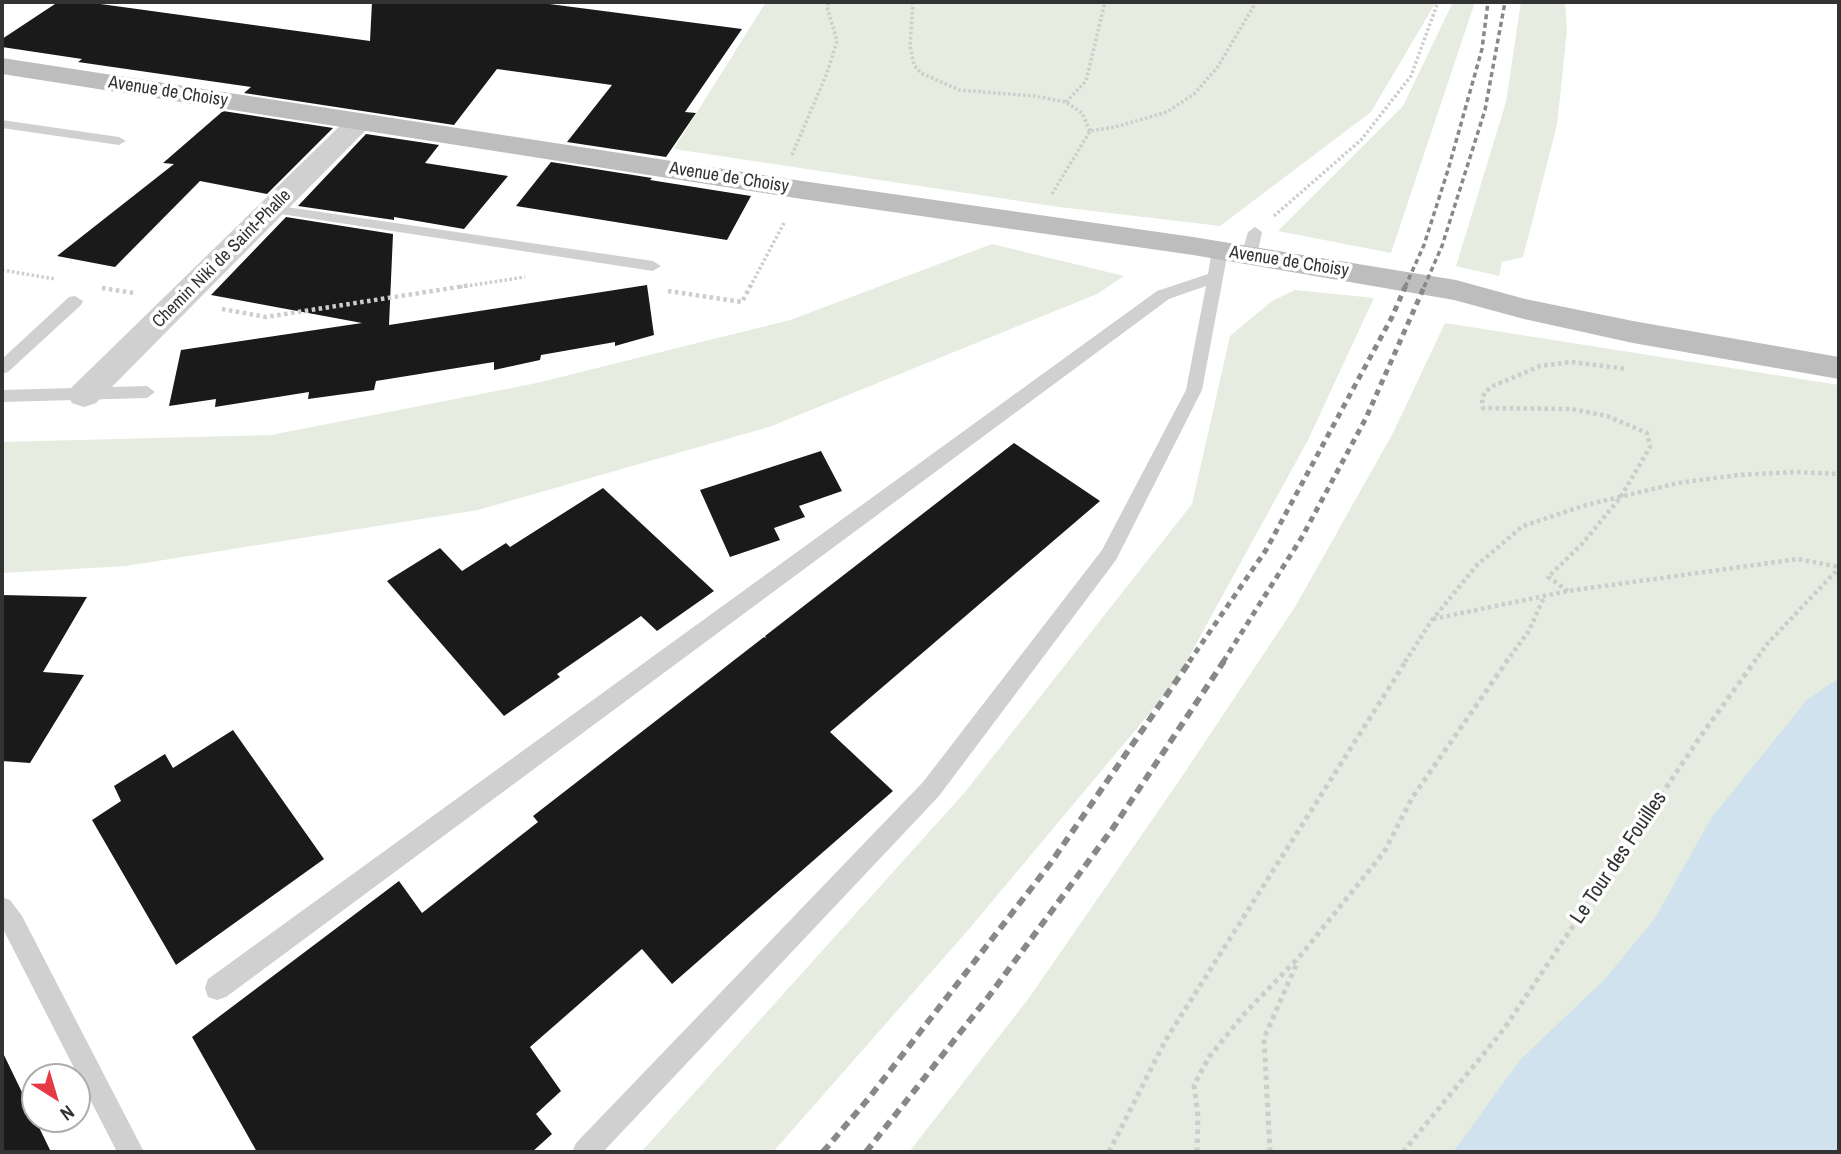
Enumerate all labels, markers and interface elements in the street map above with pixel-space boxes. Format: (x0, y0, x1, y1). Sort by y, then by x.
street label: Avenue de Choisy (107, 72, 229, 112)
street label: Avenue de Choisy (668, 158, 790, 198)
street label: Chemin Niki de Saint-Phalle (148, 185, 296, 333)
street label: Avenue de Choisy (1228, 242, 1350, 282)
street label: Le Tour des Fouilles (1565, 787, 1673, 929)
north arrow (21, 1063, 91, 1133)
text: N (55, 1099, 80, 1127)

